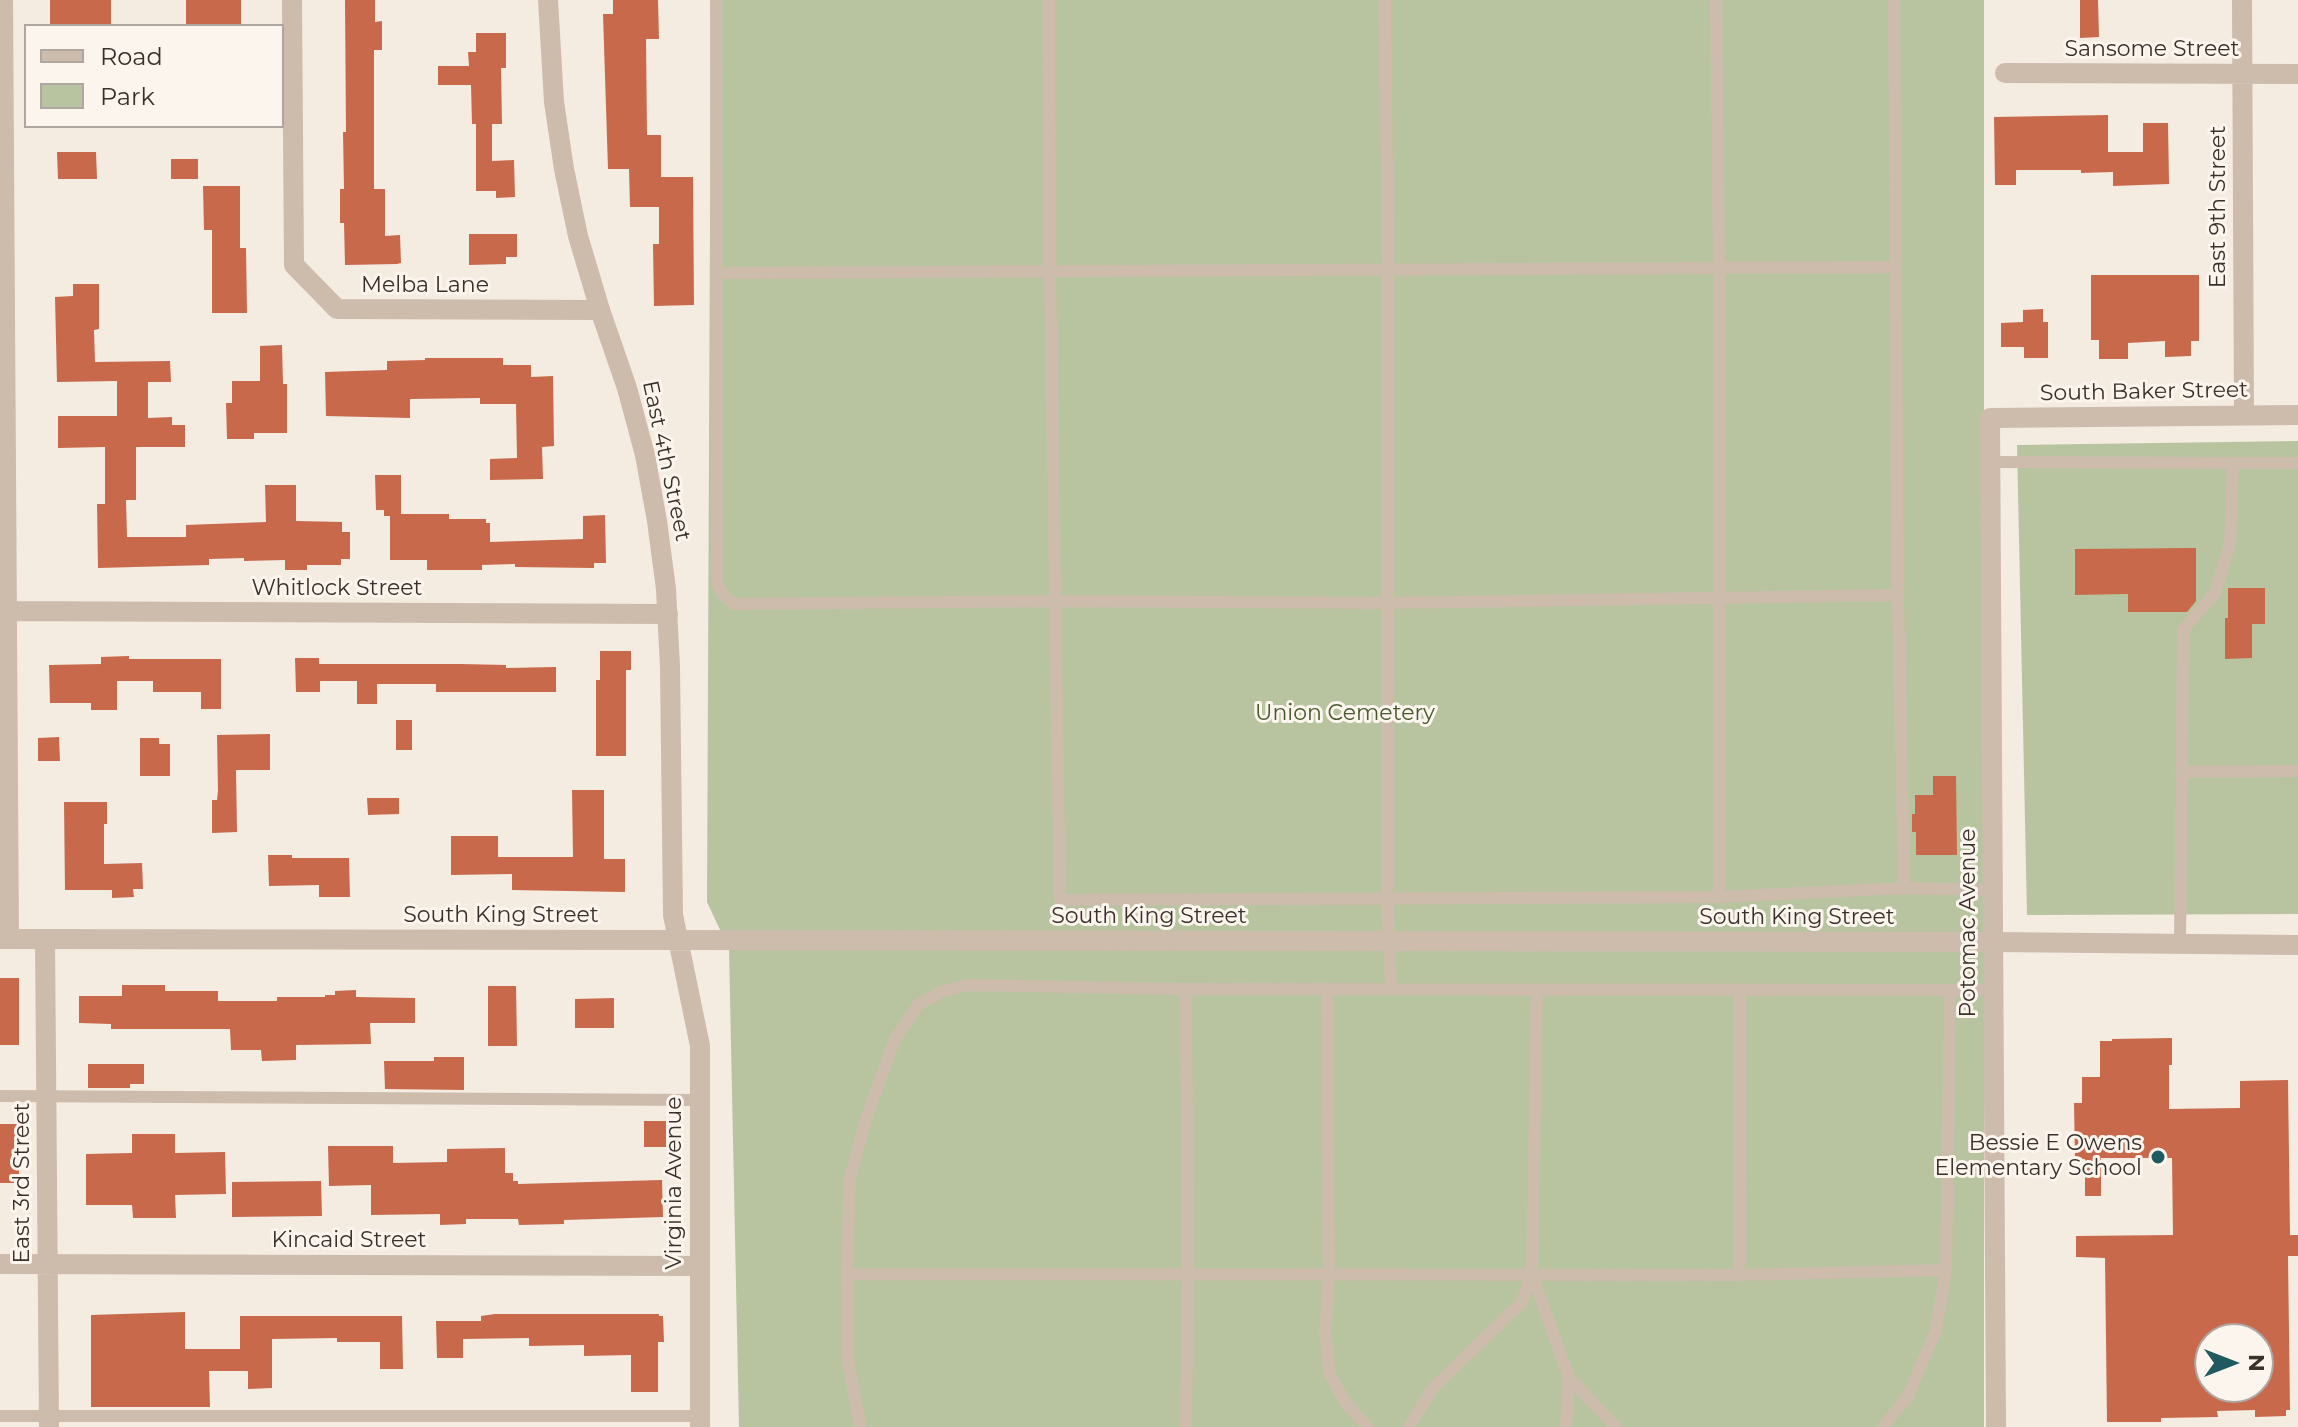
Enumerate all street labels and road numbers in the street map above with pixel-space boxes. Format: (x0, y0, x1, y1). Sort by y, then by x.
street label: Sansome Street (2065, 37, 2239, 63)
street label: East 9th Street (2206, 126, 2232, 288)
street label: Melba Lane (361, 273, 489, 299)
street label: South Baker Street (2040, 377, 2248, 407)
street label: East 4th Street (636, 378, 696, 544)
street label: Whitlock Street (252, 576, 422, 602)
street label: Potomac Avenue (1956, 828, 1982, 1018)
street label: South King Street (403, 903, 599, 929)
street label: South King Street (1051, 904, 1247, 930)
street label: South King Street (1699, 905, 1895, 931)
street label: Virginia Avenue (662, 1097, 688, 1269)
street label: East 3rd Street (10, 1102, 36, 1264)
street label: Kincaid Street (272, 1228, 426, 1254)

